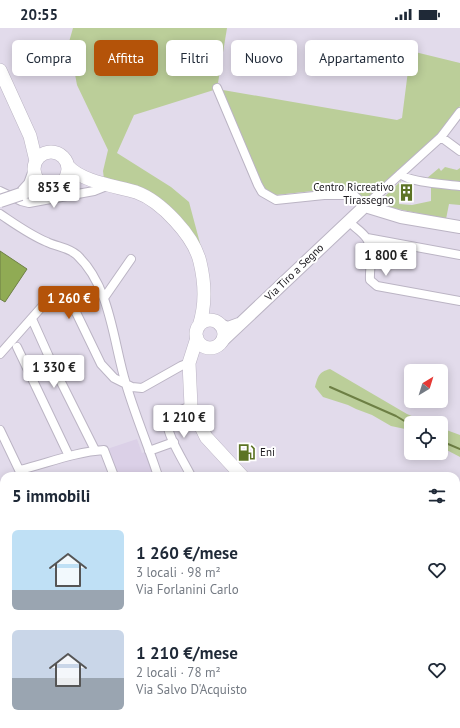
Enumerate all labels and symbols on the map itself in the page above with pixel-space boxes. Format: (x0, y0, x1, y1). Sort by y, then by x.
pin: 853 € (26, 175, 82, 209)
place label: Centro Ricreativo Tirassegno (313, 180, 394, 207)
building icon: Centro Ricreativo Tirassegno (397, 183, 417, 203)
street label: Via Tiro a Segno (261, 240, 326, 304)
pin: 1 800 € (349, 243, 423, 277)
pin: 1 260 € (32, 286, 106, 320)
pin: 1 330 € (17, 355, 91, 389)
north arrow (404, 364, 448, 408)
pin: 1 210 € (147, 405, 221, 439)
fuel station icon: Eni (237, 442, 257, 462)
place label: Eni (260, 445, 275, 459)

